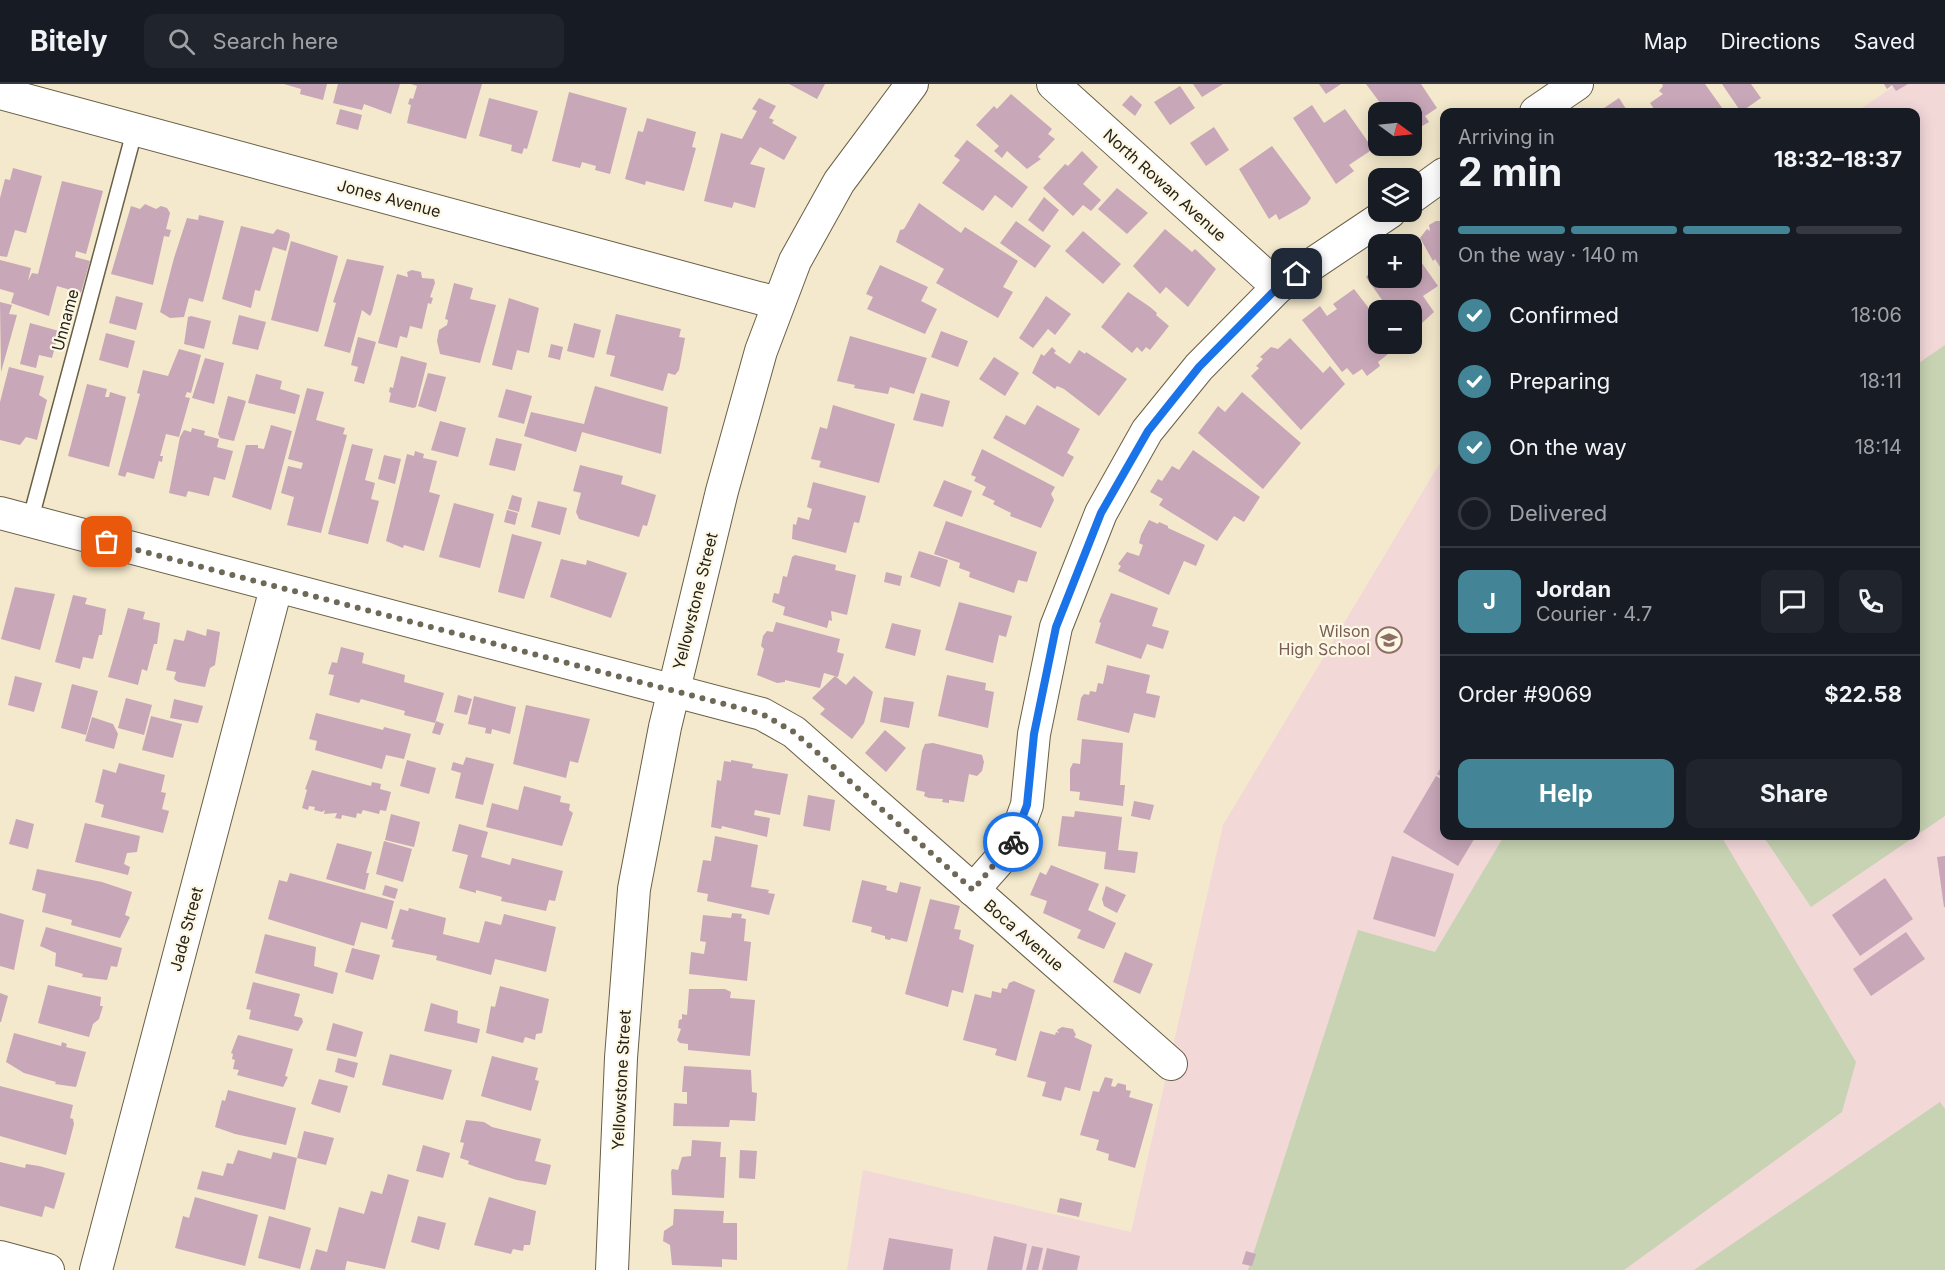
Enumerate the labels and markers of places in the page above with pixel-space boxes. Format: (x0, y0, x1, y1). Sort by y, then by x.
pin (1271, 248, 1322, 299)
pin (81, 516, 132, 567)
place label: Wilson High School (1279, 621, 1370, 659)
school or university icon: Wilson High School (1374, 625, 1404, 655)

